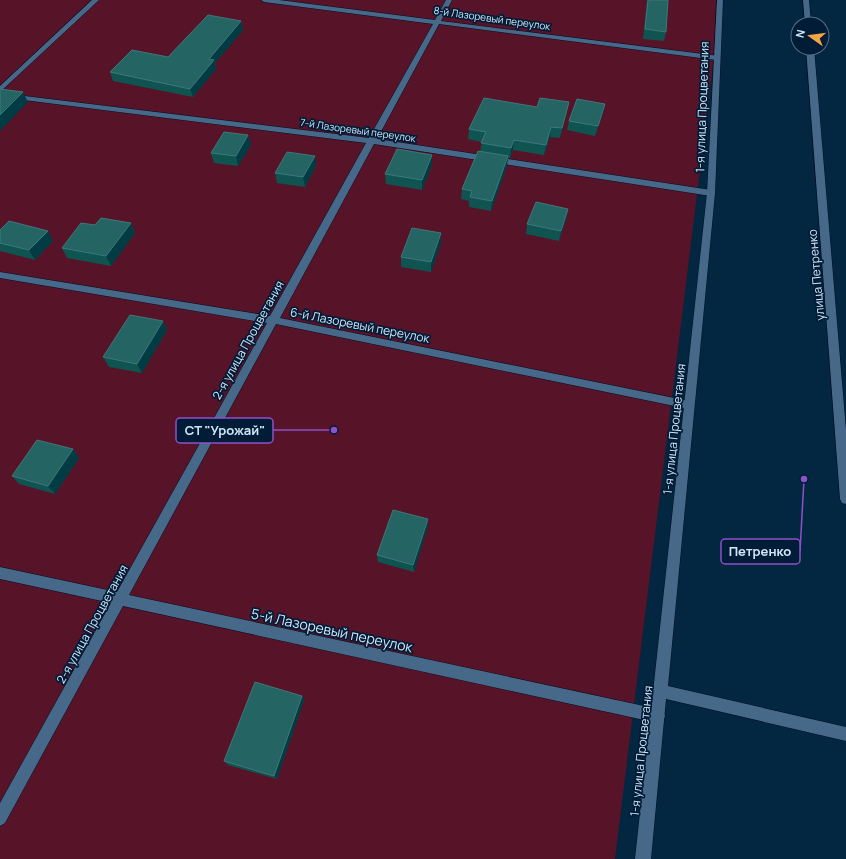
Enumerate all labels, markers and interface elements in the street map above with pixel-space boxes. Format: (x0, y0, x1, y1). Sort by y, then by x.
street label: 8-й Лазоревый переулок (433, 3, 552, 33)
north arrow (790, 16, 830, 56)
text: N (792, 28, 808, 39)
street label: 1-я улица Процветания (691, 41, 713, 173)
street label: 7-й Лазоревый переулок (299, 115, 418, 145)
street label: улица Петренко (804, 229, 828, 321)
street label: 2-я улица Процветания (208, 277, 288, 403)
street label: 6-й Лазоревый переулок (289, 303, 432, 347)
street label: 1-я улица Процветания (659, 363, 689, 495)
callout: СТ "Урожай" (176, 418, 273, 443)
text: СТ "Урожай" (185, 421, 265, 439)
callout: Петренко (721, 539, 800, 564)
text: Петренко (729, 542, 791, 560)
street label: 2-я улица Процветания (52, 561, 132, 687)
street label: 5-й Лазоревый переулок (249, 604, 416, 657)
street label: 1-я улица Процветания (626, 685, 656, 817)

